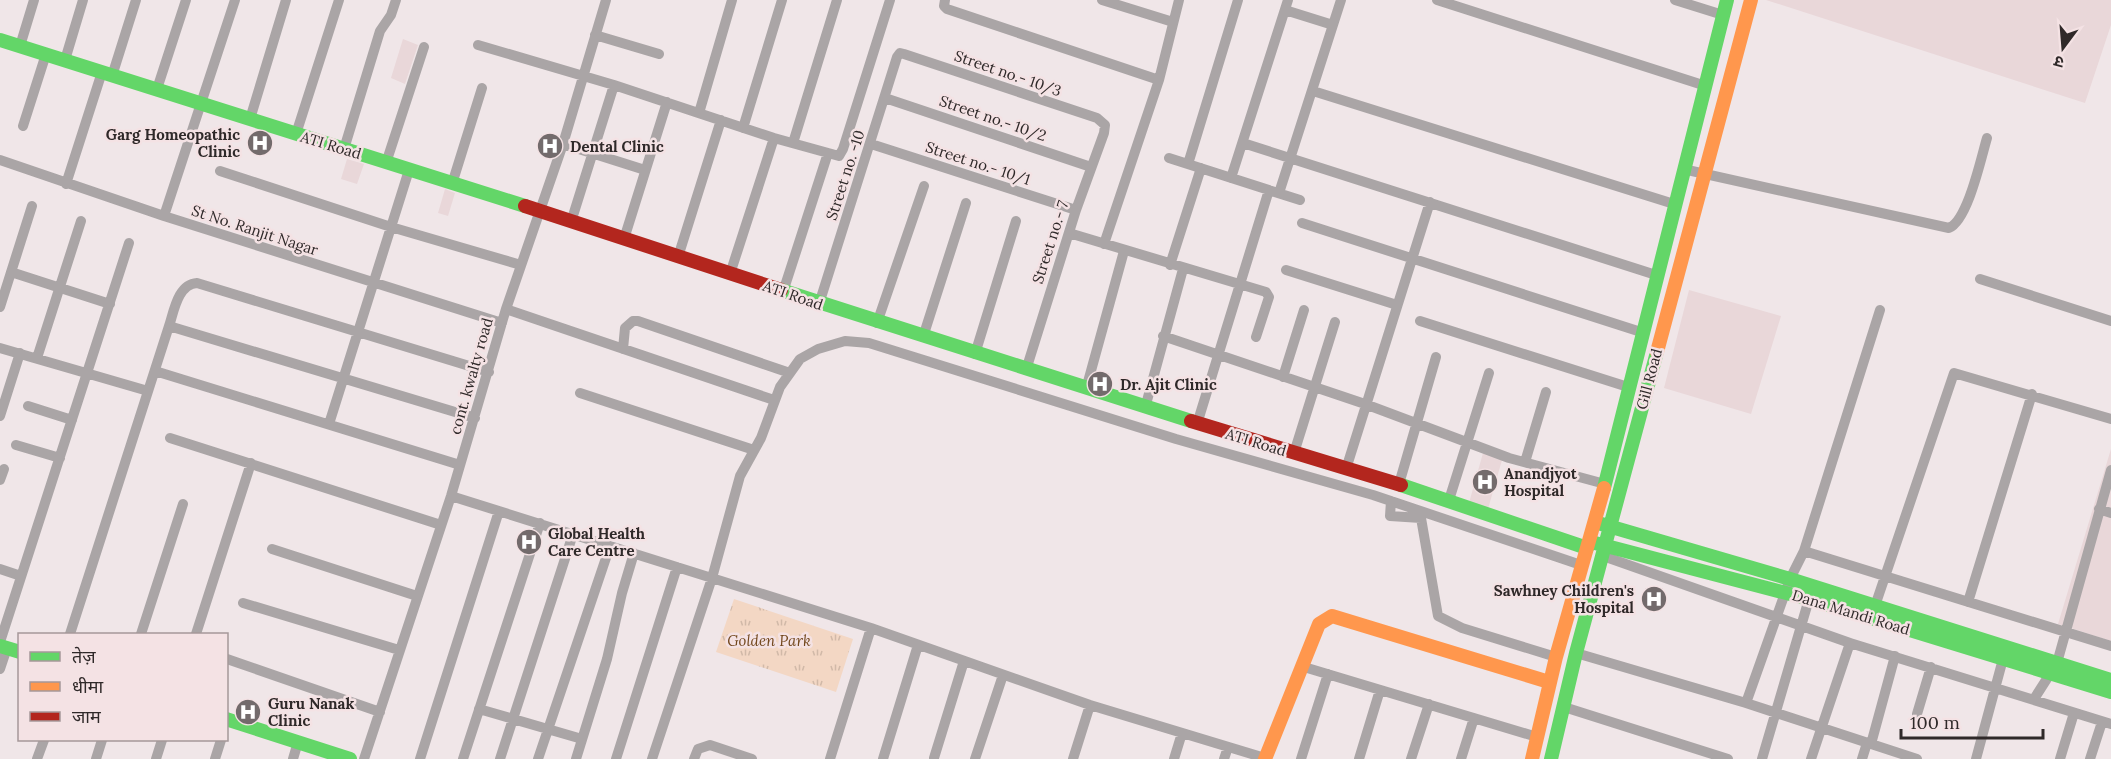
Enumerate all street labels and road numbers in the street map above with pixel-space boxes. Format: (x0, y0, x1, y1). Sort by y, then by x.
street label: Street no.- 10/3 (952, 46, 1064, 101)
street label: Street no.- 10/2 (937, 91, 1049, 146)
street label: ATI Road (297, 126, 364, 163)
street label: Street no. -10 (821, 127, 869, 223)
street label: Street no.- 10/1 (923, 137, 1033, 190)
street label: Street no.- 7 (1028, 198, 1072, 286)
street label: St No. Ranjit Nagar (189, 201, 321, 260)
street label: ATI Road (759, 276, 826, 314)
street label: cont. kwalty road (445, 315, 497, 436)
street label: Gill Road (1632, 346, 1666, 412)
street label: ATI Road (1222, 423, 1289, 460)
street label: Dana Mandi Road (1790, 585, 1912, 639)

